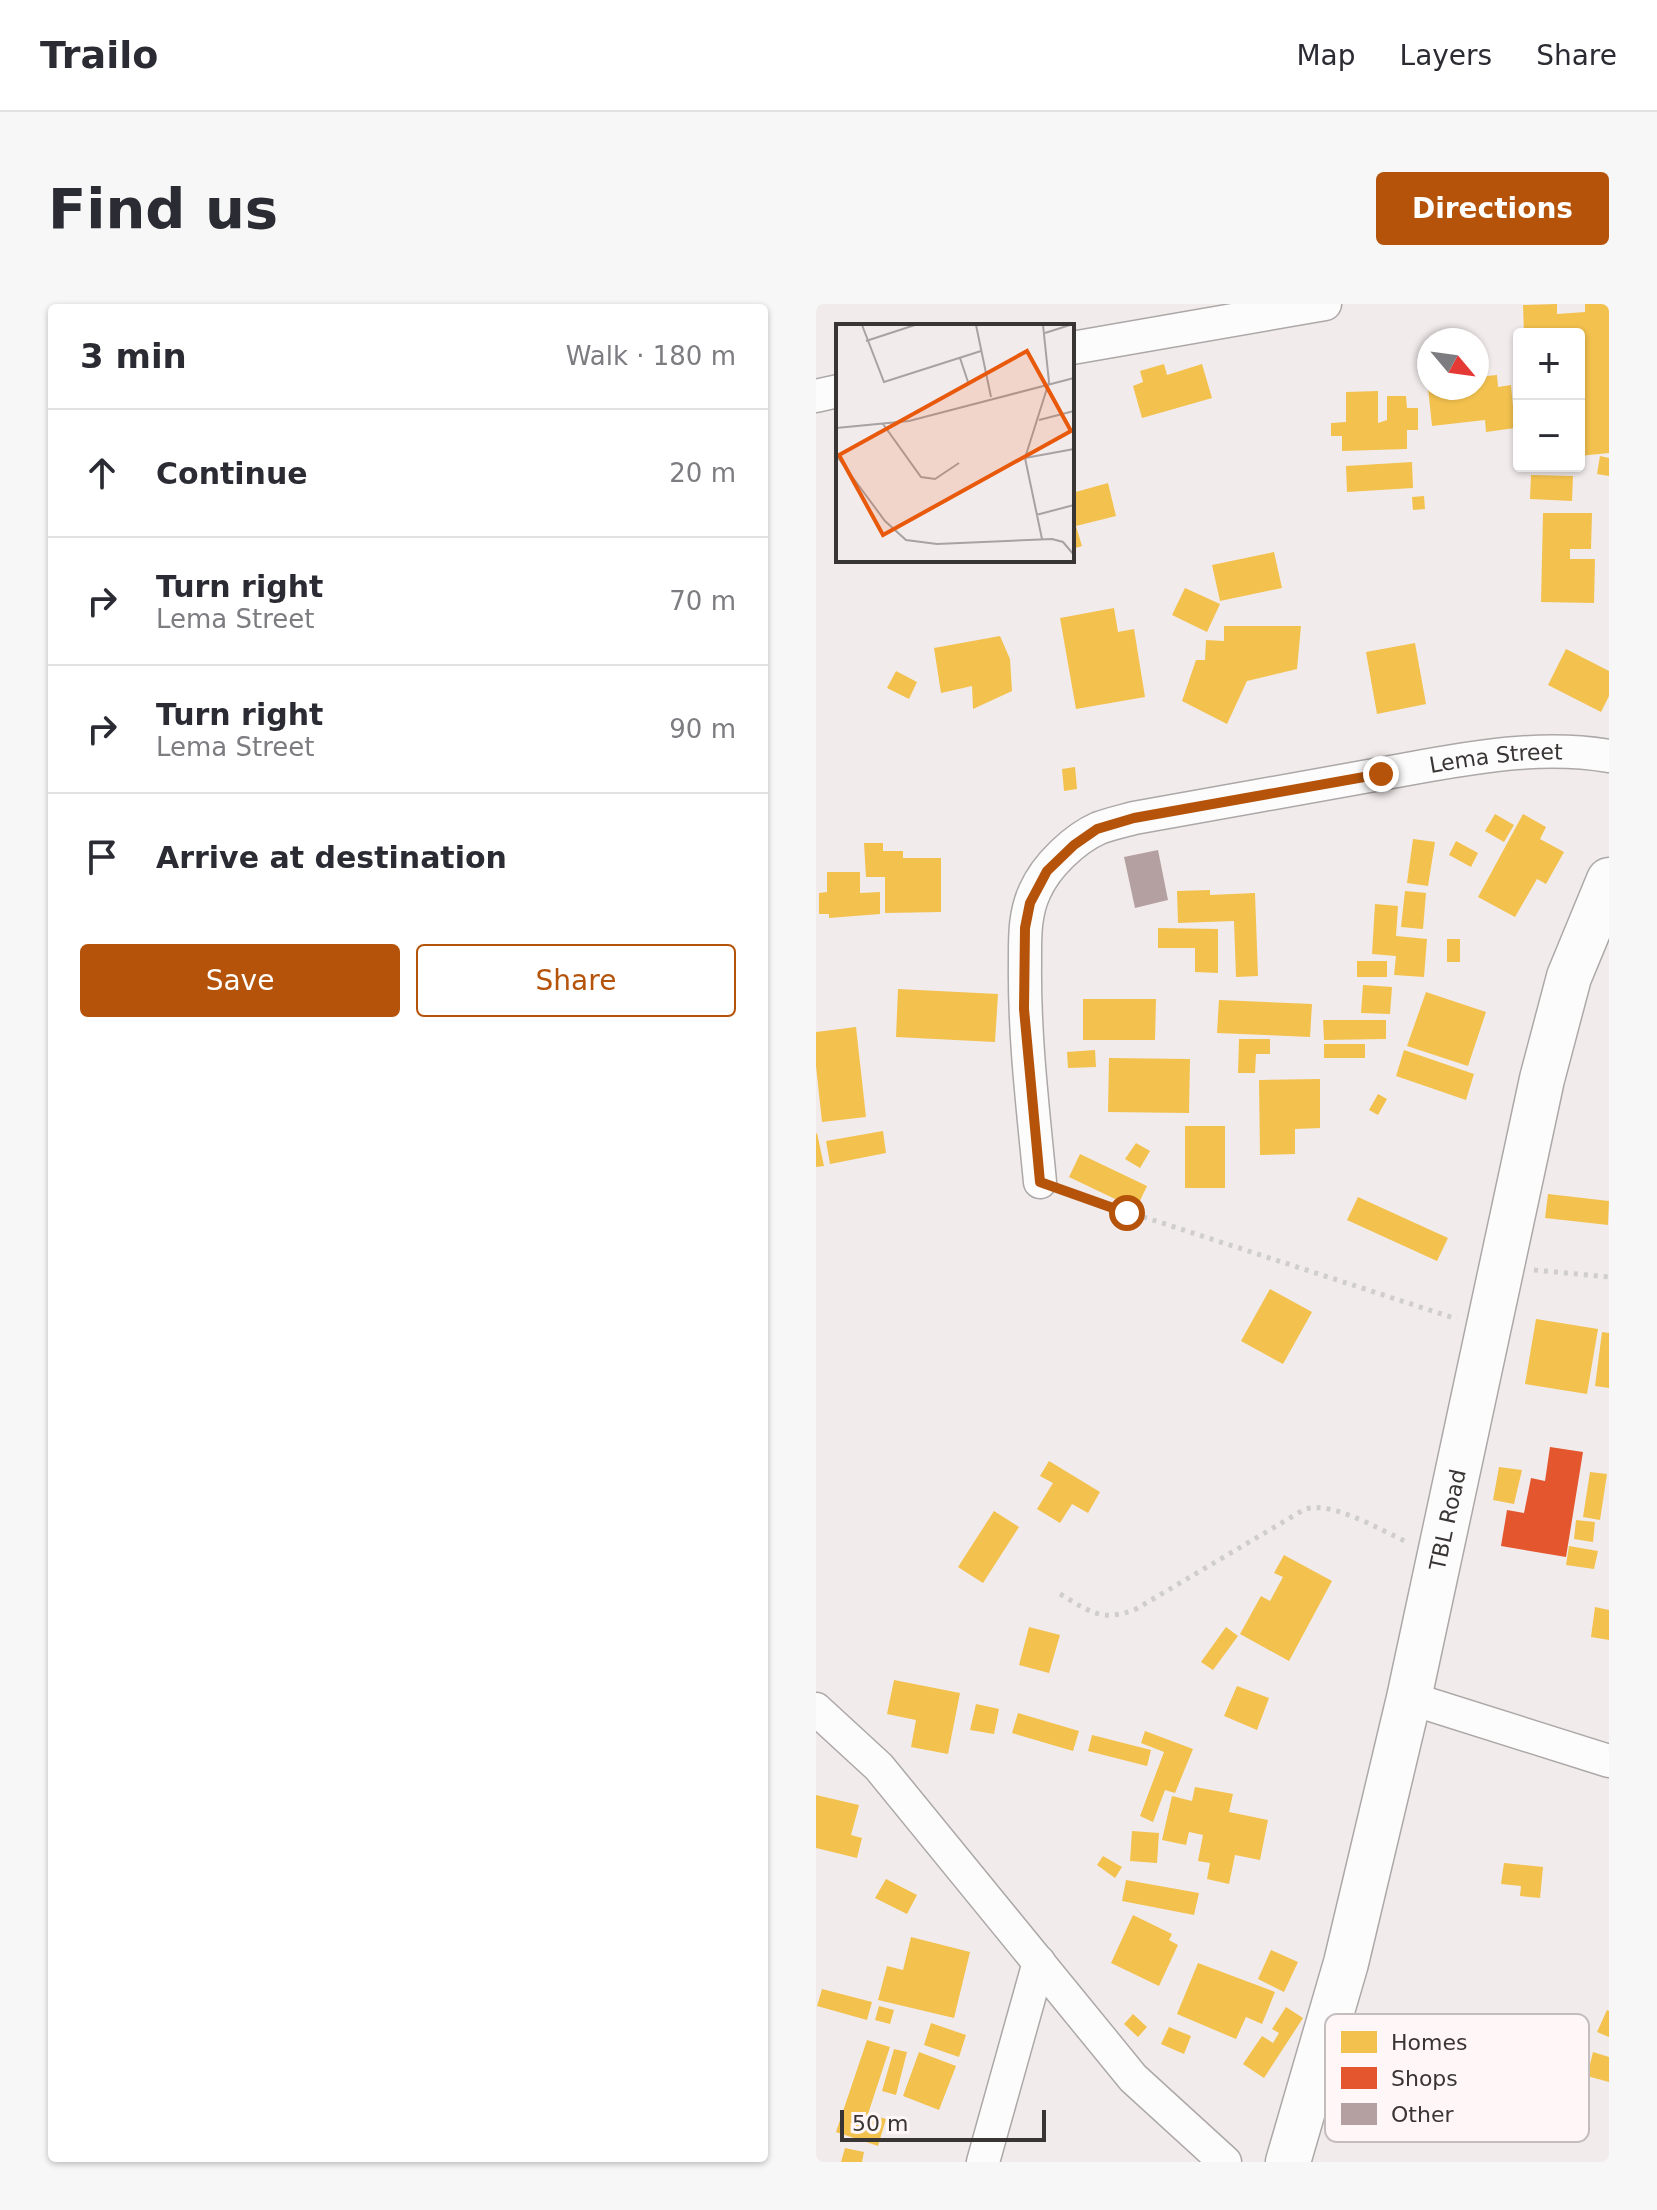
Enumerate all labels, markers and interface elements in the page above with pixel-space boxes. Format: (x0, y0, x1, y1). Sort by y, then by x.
text: Trailo (40, 33, 158, 77)
text: Map (1296, 39, 1356, 72)
text: Layers (1400, 39, 1492, 72)
text: Share (1536, 39, 1617, 72)
button: Directions (1376, 172, 1609, 245)
text: Find us (48, 176, 278, 241)
inset map (836, 324, 1074, 562)
north arrow (1417, 328, 1489, 400)
map controls (1513, 328, 1585, 472)
button: + (1513, 328, 1585, 400)
text: 3 min (80, 336, 187, 376)
text: Walk · 180 m (566, 341, 736, 371)
button: − (1513, 400, 1585, 472)
icon: ahead (80, 451, 124, 495)
text: Continue (156, 456, 308, 491)
text: 20 m (669, 458, 736, 488)
text: Turn right (156, 569, 323, 604)
icon: right (80, 579, 124, 623)
text: 70 m (669, 586, 736, 616)
text: Lema Street (156, 604, 315, 634)
text: Turn right (156, 697, 323, 732)
icon: right (80, 707, 124, 751)
text: 90 m (669, 714, 736, 744)
text: Lema Street (156, 732, 315, 762)
street label: Lema Street (1427, 739, 1563, 777)
route end (1363, 756, 1399, 792)
icon: arrive (80, 835, 124, 879)
text: Arrive at destination (156, 840, 507, 875)
button: Save (80, 944, 400, 1017)
button: Share (416, 944, 736, 1017)
route start (1109, 1195, 1145, 1231)
street label: TBL Road (1424, 1467, 1470, 1574)
legend (1325, 2014, 1589, 2142)
text: Homes (1391, 2030, 1467, 2055)
text: Shops (1391, 2066, 1458, 2091)
text: Other (1391, 2102, 1454, 2127)
scale bar (840, 2106, 1046, 2142)
text: 50 m (852, 2111, 908, 2136)

